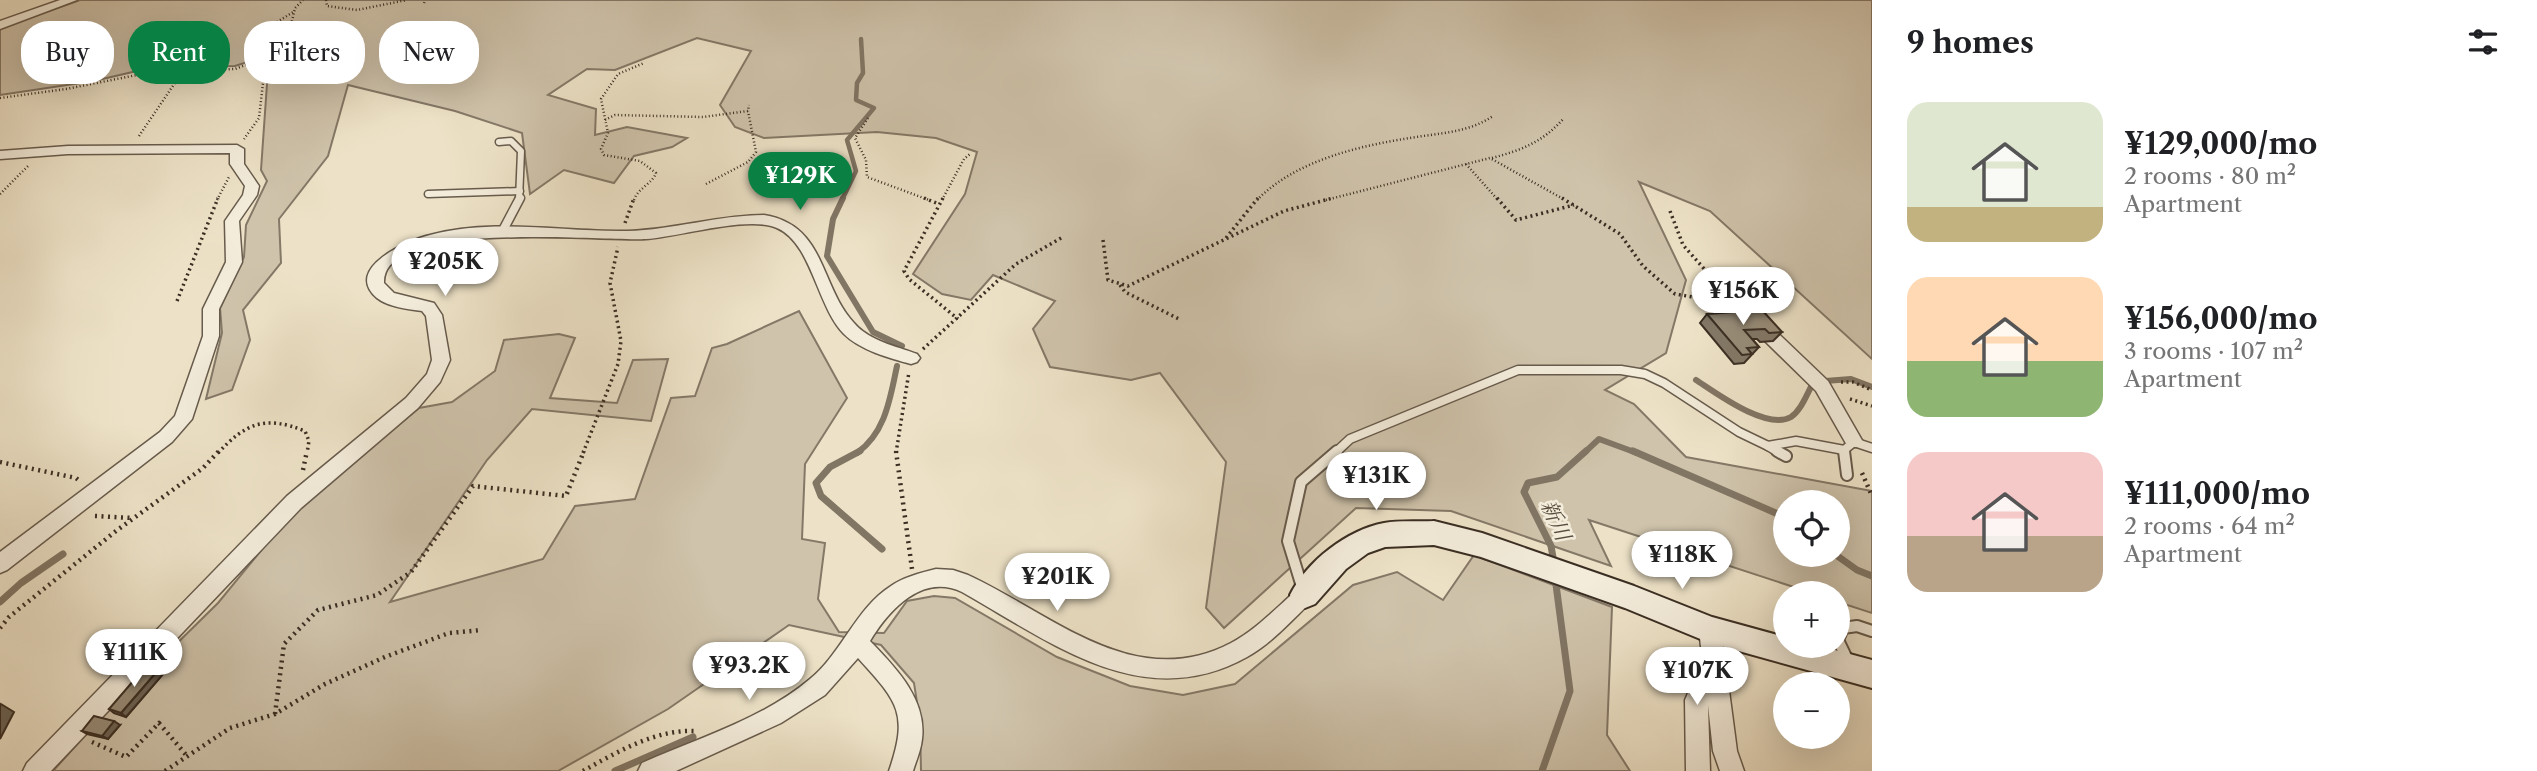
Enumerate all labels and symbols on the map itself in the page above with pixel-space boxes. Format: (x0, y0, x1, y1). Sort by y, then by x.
pin: ¥129K (751, 152, 849, 212)
pin: ¥205K (396, 238, 494, 298)
pin: ¥156K (1694, 268, 1792, 327)
pin: ¥131K (1327, 452, 1425, 512)
water label: 新川 (1536, 496, 1577, 546)
pin: ¥118K (1633, 532, 1731, 591)
pin: ¥201K (1008, 554, 1106, 613)
pin: ¥111K (85, 630, 183, 689)
pin: ¥93.2K (692, 642, 806, 702)
pin: ¥107K (1648, 648, 1746, 707)

